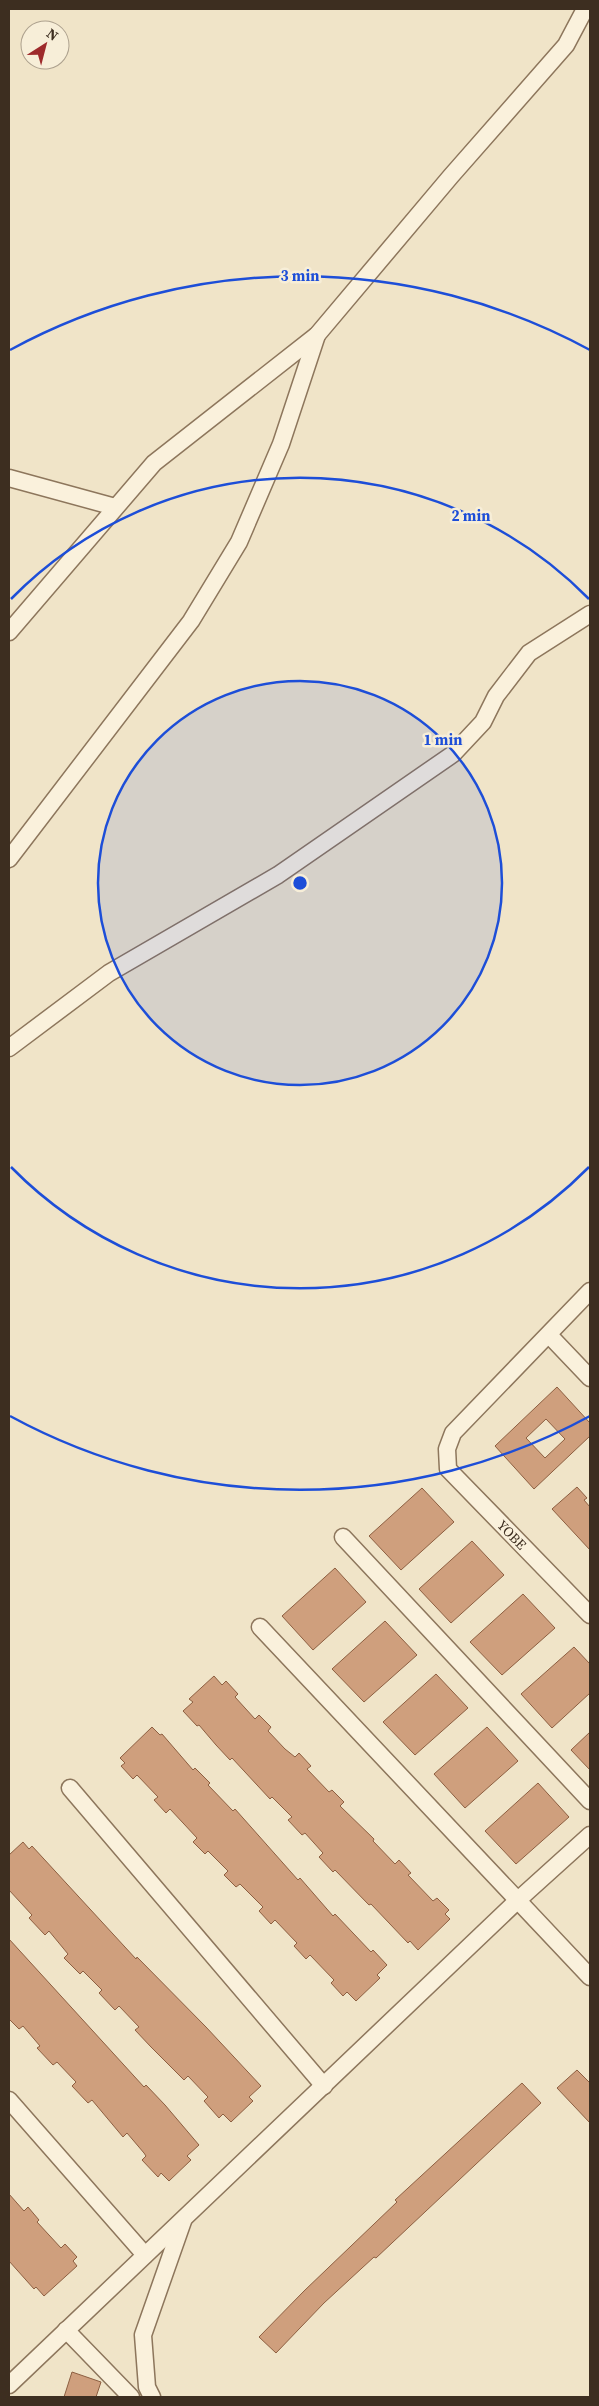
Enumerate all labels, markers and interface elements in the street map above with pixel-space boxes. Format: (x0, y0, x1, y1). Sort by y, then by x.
north arrow (20, 20, 70, 70)
text: N (43, 23, 63, 46)
text: 3 min (281, 265, 319, 286)
text: 2 min (452, 505, 490, 526)
text: 1 min (424, 729, 462, 750)
centre of rings (291, 874, 309, 892)
street label: YOBE (493, 1515, 531, 1554)

